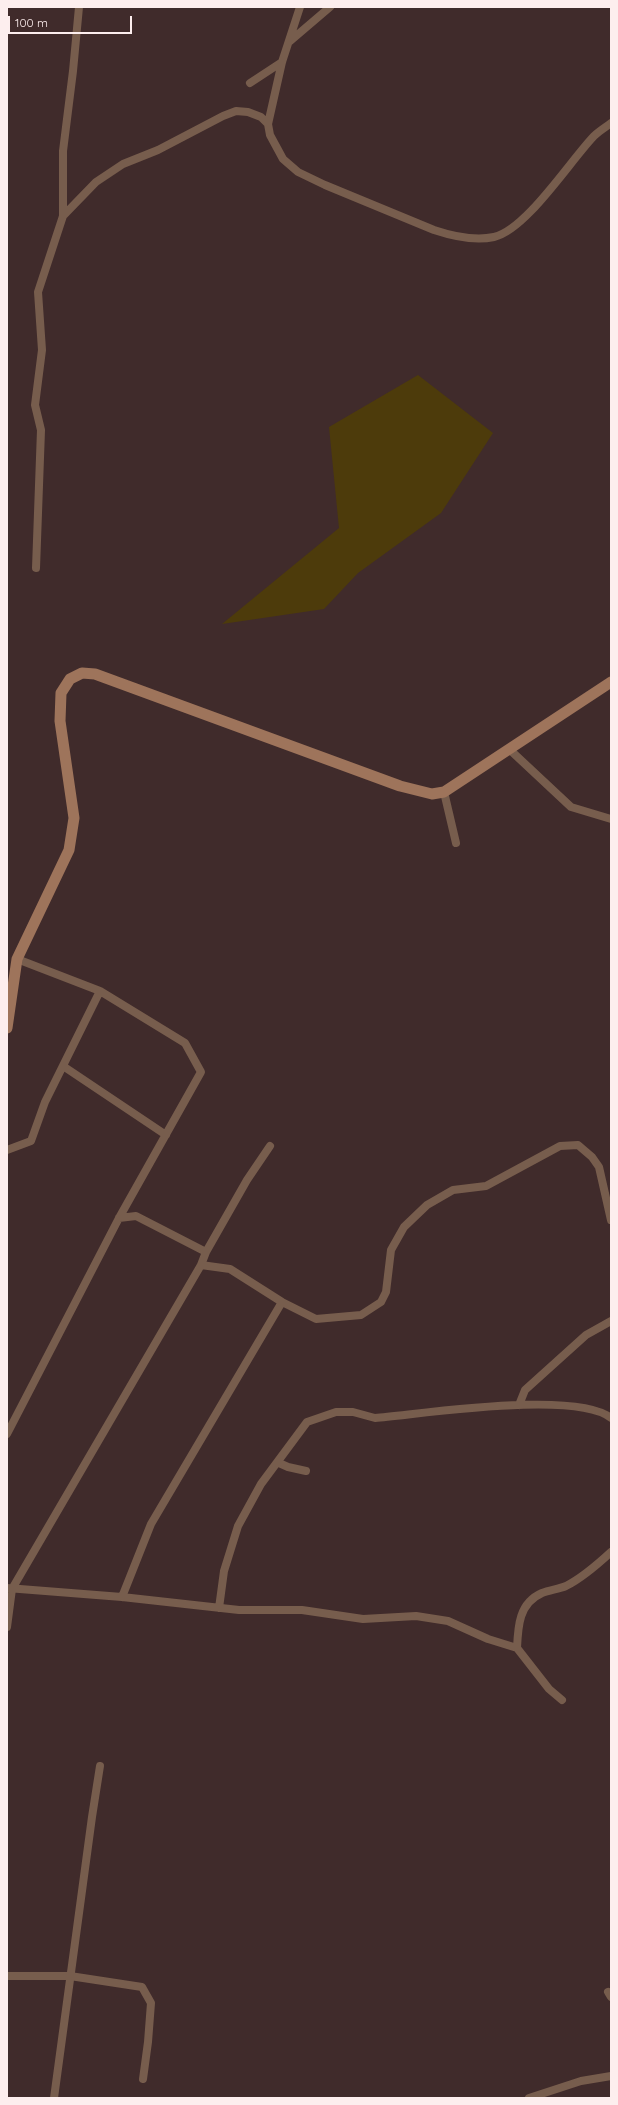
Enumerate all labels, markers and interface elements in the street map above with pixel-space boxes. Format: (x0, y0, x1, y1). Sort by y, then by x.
scale bar (10, 8, 134, 34)
text: 100 m (15, 15, 48, 30)

